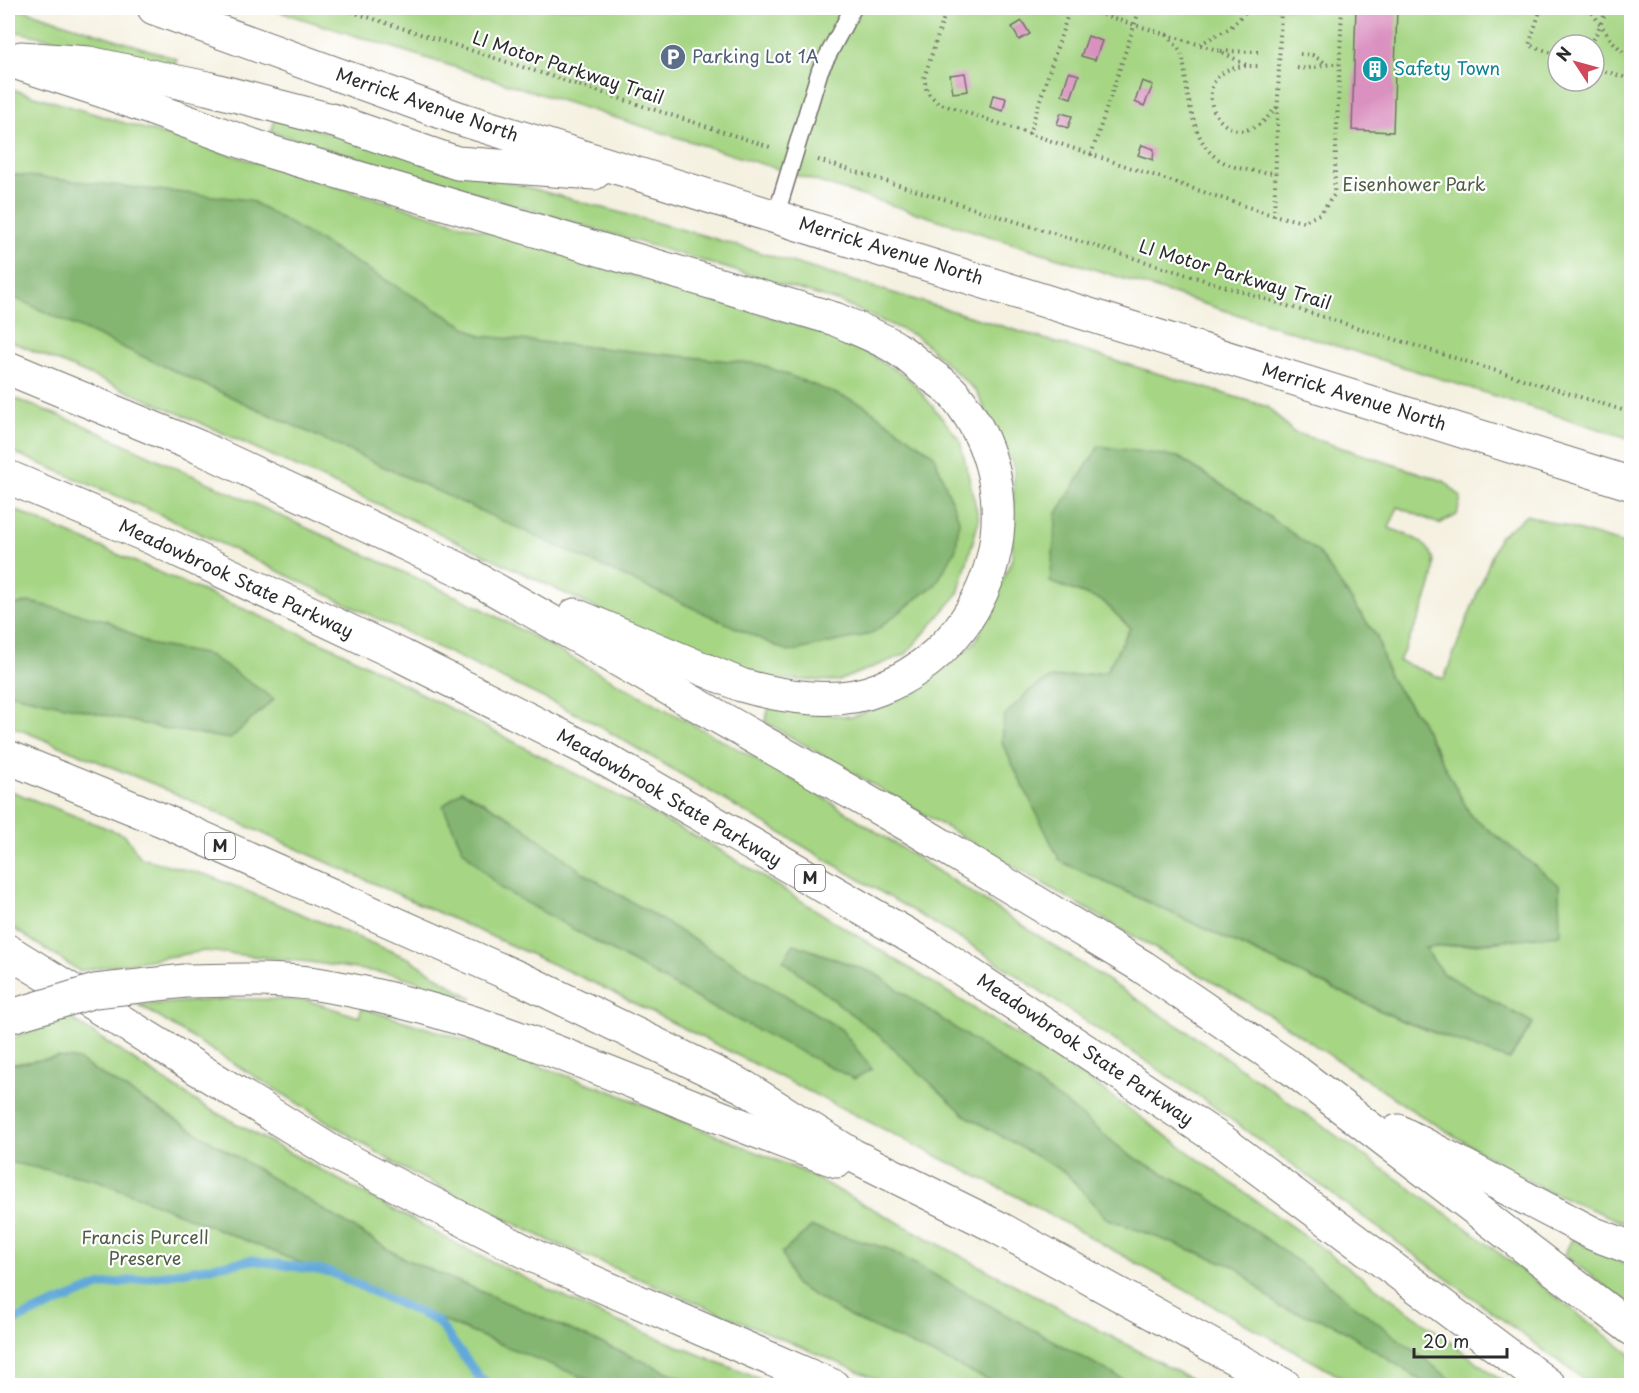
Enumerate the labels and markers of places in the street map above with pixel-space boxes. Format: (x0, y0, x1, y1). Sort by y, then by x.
parking icon: Parking Lot 1A (658, 42, 688, 72)
place label: Parking Lot 1A (692, 42, 819, 69)
building icon: Safety Town (1360, 54, 1390, 84)
place label: Safety Town (1394, 54, 1501, 81)

